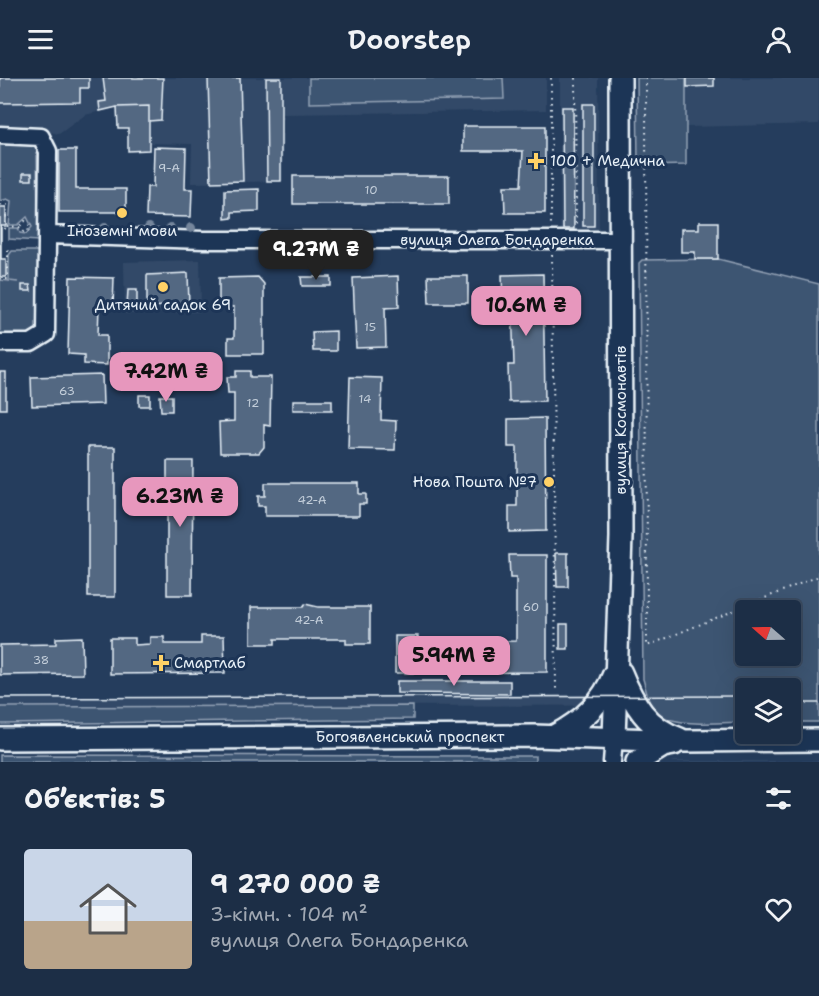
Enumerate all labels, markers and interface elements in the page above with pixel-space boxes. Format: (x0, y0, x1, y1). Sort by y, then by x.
text: Doorstep (348, 21, 471, 58)
icon: menu (24, 23, 57, 56)
icon: person (762, 23, 795, 56)
place label: 100 + Медична (550, 151, 666, 171)
marker: 100 + Медична (527, 152, 545, 170)
house number: 9-А (158, 160, 180, 176)
house number: 10 (364, 182, 378, 198)
marker: Іноземні мови (115, 206, 129, 220)
place label: Іноземні мови (67, 221, 177, 241)
pin: 9.27M ₴ (261, 230, 371, 281)
street label: вулиця Олега Бондаренка (400, 230, 595, 250)
text: 9.27M ₴ (272, 236, 360, 262)
marker: Дитячий садок 69 (156, 280, 170, 294)
pin: 10.6M ₴ (471, 286, 581, 337)
text: 10.6M ₴ (485, 292, 567, 318)
place label: Дитячий садок 69 (95, 295, 231, 315)
house number: 15 (364, 319, 376, 335)
street label: вулиця Космонавтів (611, 345, 631, 494)
pin: 7.42M ₴ (111, 352, 221, 403)
text: 7.42M ₴ (124, 358, 208, 384)
house number: 63 (59, 383, 75, 399)
house number: 14 (359, 391, 371, 407)
house number: 12 (247, 395, 259, 411)
place label: Нова Пошта №7 (413, 472, 537, 492)
marker: Нова Пошта №7 (542, 475, 556, 489)
pin: 6.23M ₴ (125, 477, 235, 528)
text: 6.23M ₴ (136, 483, 224, 509)
house number: 42-А (298, 492, 327, 508)
house number: 60 (523, 599, 539, 615)
north arrow (735, 600, 801, 666)
map controls (735, 600, 801, 744)
house number: 42-А (295, 612, 324, 628)
pin: 5.94M ₴ (399, 636, 509, 687)
text: 5.94M ₴ (412, 642, 496, 668)
house number: 38 (33, 652, 49, 668)
place label: Смартлаб (174, 653, 245, 673)
marker: Смартлаб (152, 654, 170, 672)
button: layers (735, 678, 801, 744)
street label: Богоявленський проспект (316, 727, 505, 747)
text: Об’єктів: 5 (24, 781, 165, 816)
icon: filters (762, 782, 795, 815)
text: 9 270 000 ₴ (210, 866, 380, 901)
icon: home (72, 873, 144, 945)
icon: heart (762, 893, 795, 926)
text: 3-кімн. · 104 m² (210, 901, 368, 927)
text: вулиця Олега Бондаренка (210, 927, 468, 953)

